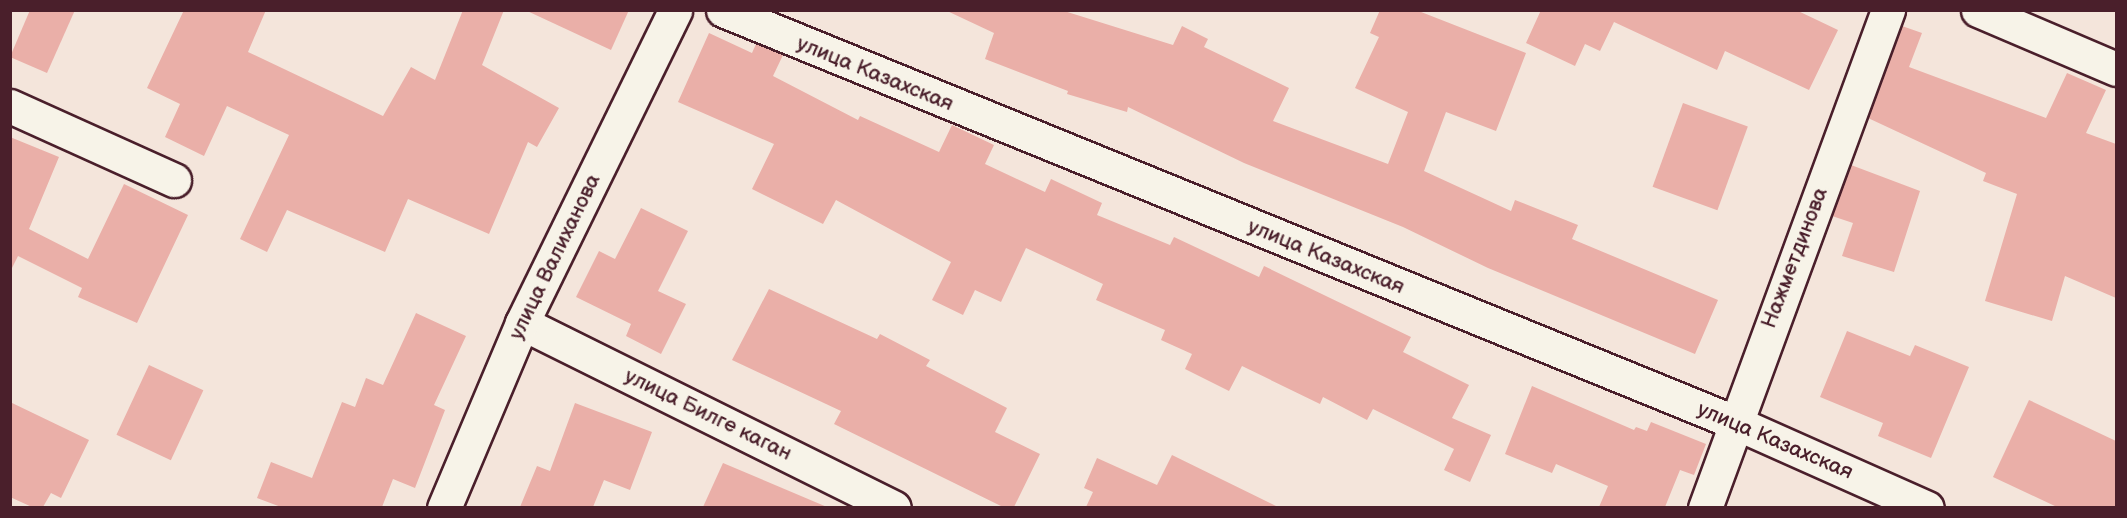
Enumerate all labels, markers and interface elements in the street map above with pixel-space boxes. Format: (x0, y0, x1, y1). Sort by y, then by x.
street label: улица Казахская (793, 31, 957, 117)
street label: улица Валиханова (504, 170, 606, 344)
street label: Нажметдинова (1757, 184, 1833, 332)
street label: улица Казахская (1244, 214, 1408, 300)
street label: улица Билге каган (620, 364, 796, 466)
street label: улица Казахская (1693, 397, 1857, 485)

